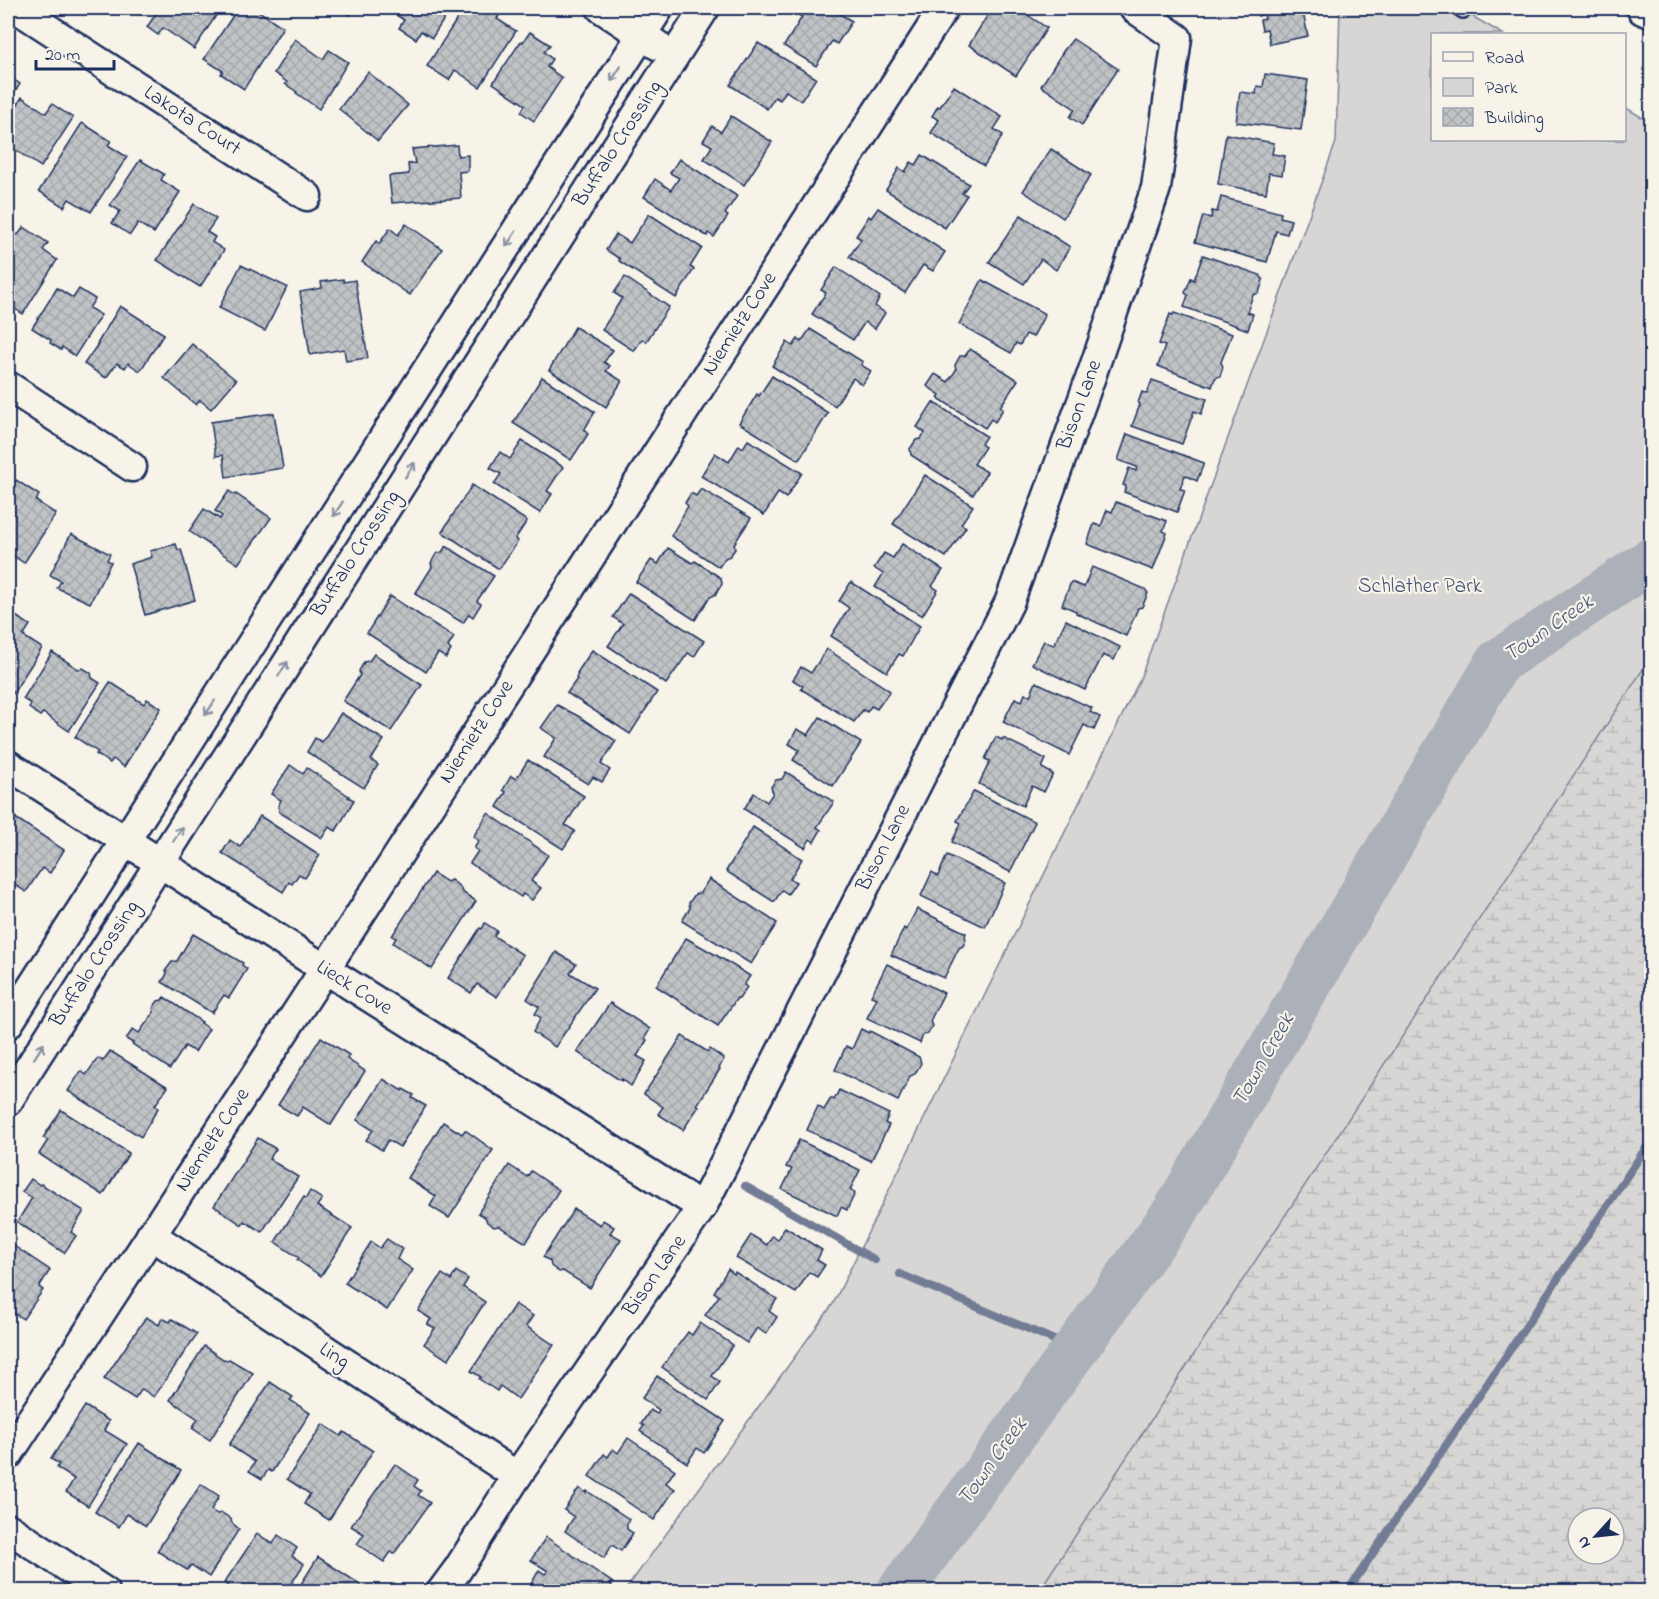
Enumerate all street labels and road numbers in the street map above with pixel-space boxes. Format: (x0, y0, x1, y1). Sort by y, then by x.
street label: Buffalo Crossing (565, 75, 672, 215)
street label: Lakota Court (137, 78, 247, 164)
street label: Niemietz Cove (695, 266, 785, 382)
street label: Bison Lane (1049, 355, 1110, 455)
street label: Buffalo Crossing (303, 485, 410, 625)
street label: Niemietz Cove (432, 674, 522, 790)
street label: Bison Lane (849, 799, 919, 898)
street label: Buffalo Crossing (42, 895, 149, 1035)
street label: Lieck Cove (310, 953, 399, 1024)
street label: Niemietz Cove (168, 1082, 258, 1198)
street label: Bison Lane (615, 1228, 695, 1324)
street label: Ling (312, 1335, 355, 1379)

